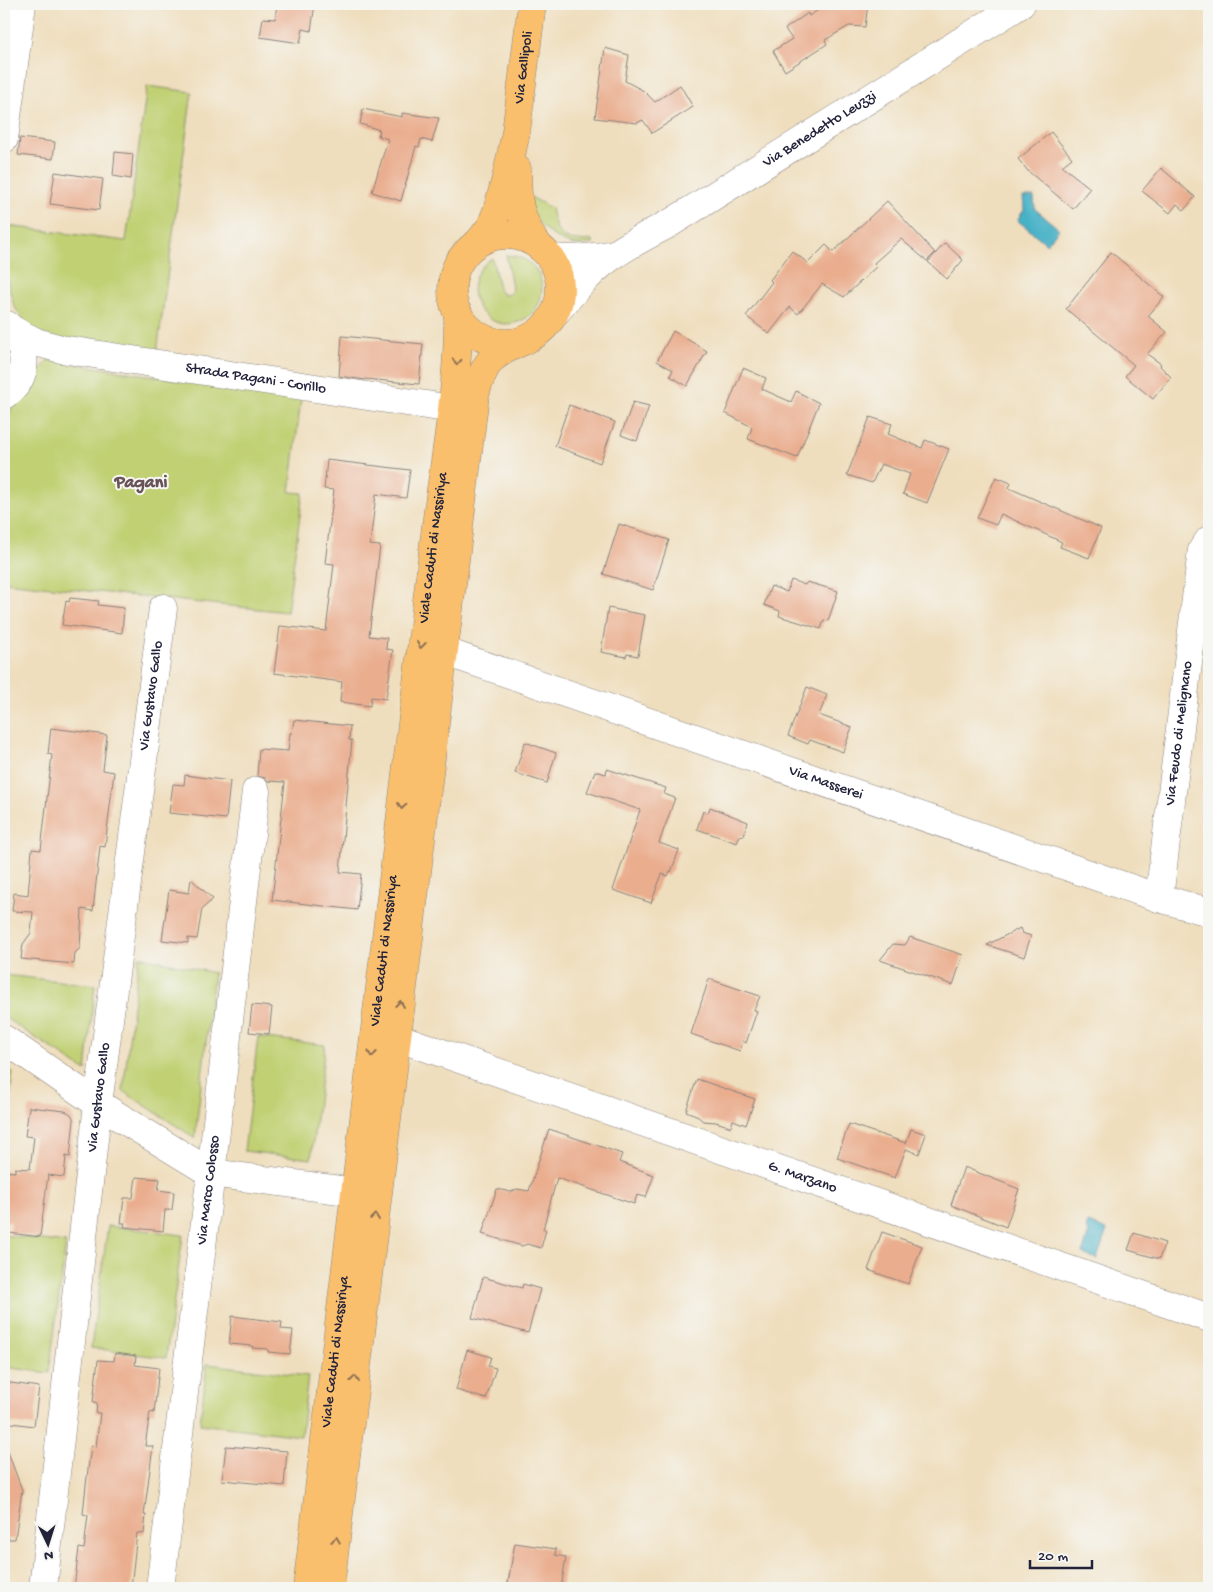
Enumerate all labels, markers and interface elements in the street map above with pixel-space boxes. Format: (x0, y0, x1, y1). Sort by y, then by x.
street label: Via Gallipoli (511, 30, 538, 106)
street label: Via Benedetto Leuzzi (759, 87, 880, 172)
one-way arrow (452, 358, 462, 366)
street label: Strada Pagani - Corillo (184, 359, 328, 399)
street label: Viale Caduti di Nassiriya (415, 470, 452, 625)
district label: Pagani (114, 473, 167, 494)
street label: Via Gustavo Gallo (135, 640, 168, 752)
one-way arrow (417, 640, 427, 649)
street label: Via Feudo di Melignano (1161, 660, 1197, 808)
street label: Via Masserei (785, 762, 865, 804)
one-way arrow (397, 802, 408, 810)
street label: Viale Caduti di Nassiriya (366, 873, 403, 1028)
one-way arrow (395, 999, 405, 1008)
street label: Via Gustavo Gallo (84, 1041, 115, 1154)
one-way arrow (367, 1050, 378, 1058)
street label: Via Marco Colosso (193, 1134, 224, 1247)
street label: G. Marzano (766, 1157, 839, 1198)
one-way arrow (369, 1213, 380, 1221)
street label: Viale Caduti di Nassiriya (317, 1274, 354, 1429)
one-way arrow (349, 1374, 360, 1382)
north arrow (22, 1520, 72, 1570)
one-way arrow (330, 1536, 341, 1544)
scale bar (1030, 1537, 1093, 1569)
text: N (44, 1546, 54, 1563)
text: 20 m (1038, 1548, 1068, 1566)

